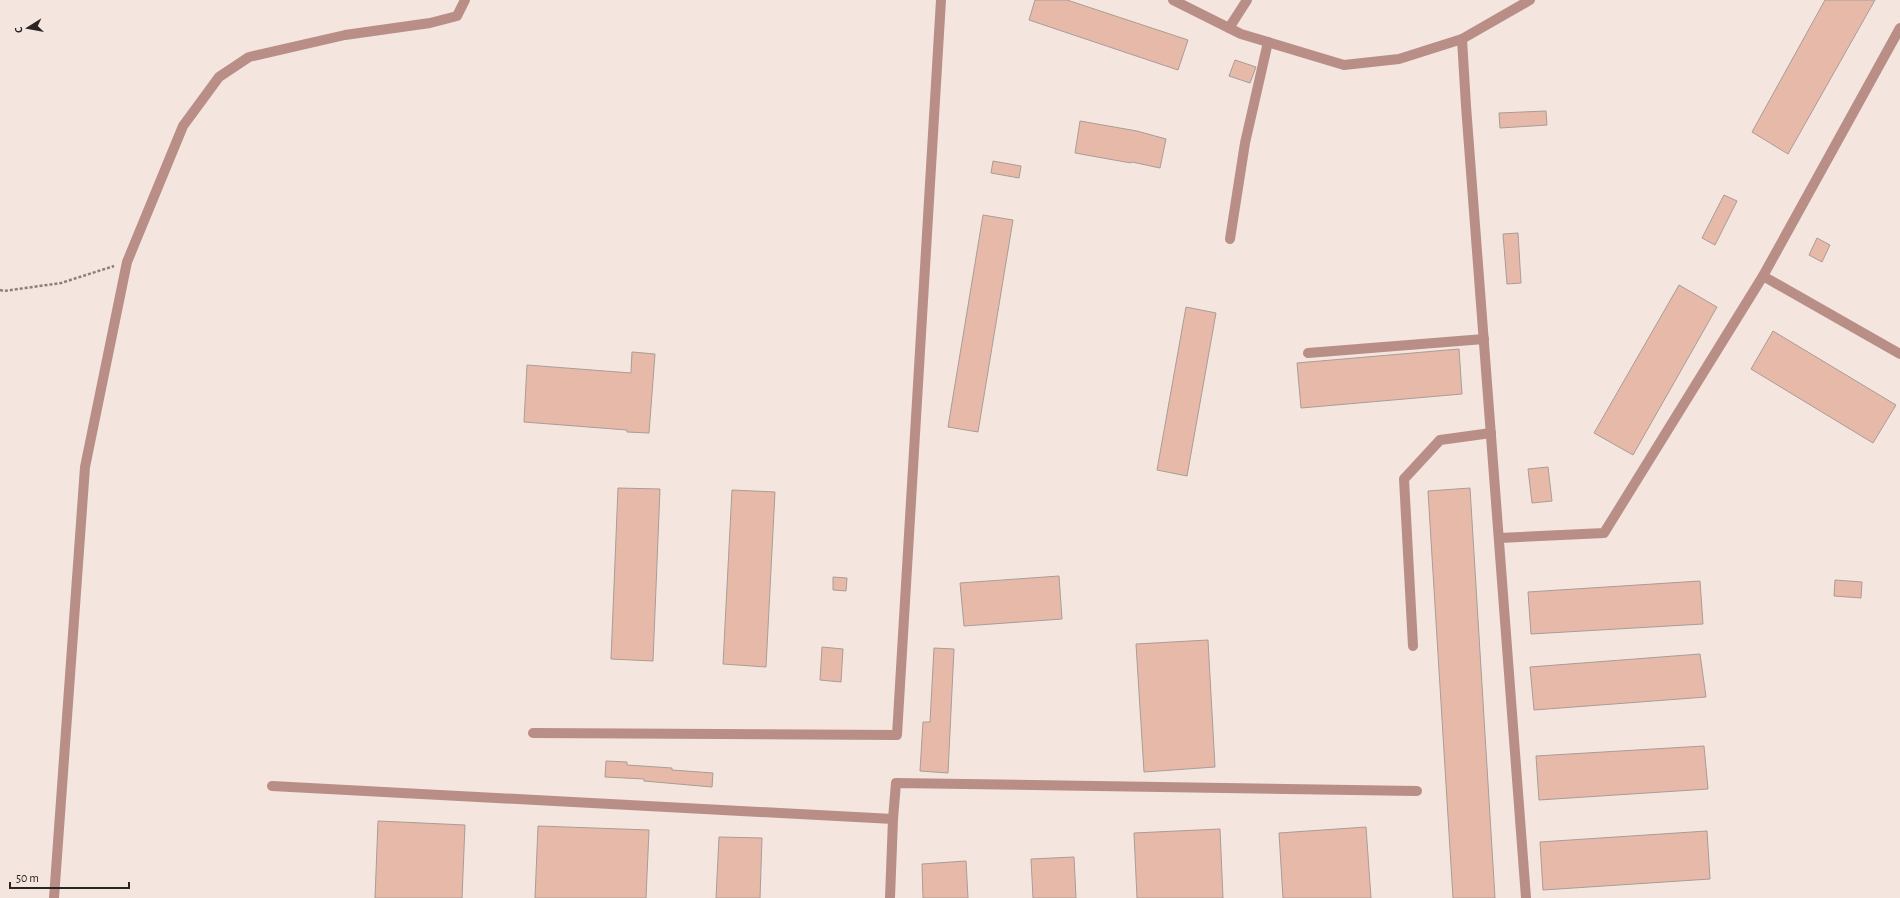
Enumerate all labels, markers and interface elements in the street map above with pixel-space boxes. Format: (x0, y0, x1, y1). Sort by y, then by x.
north arrow (8, 8, 48, 48)
text: С (13, 26, 25, 34)
scale bar (10, 864, 129, 890)
text: 50 m (16, 872, 39, 884)

